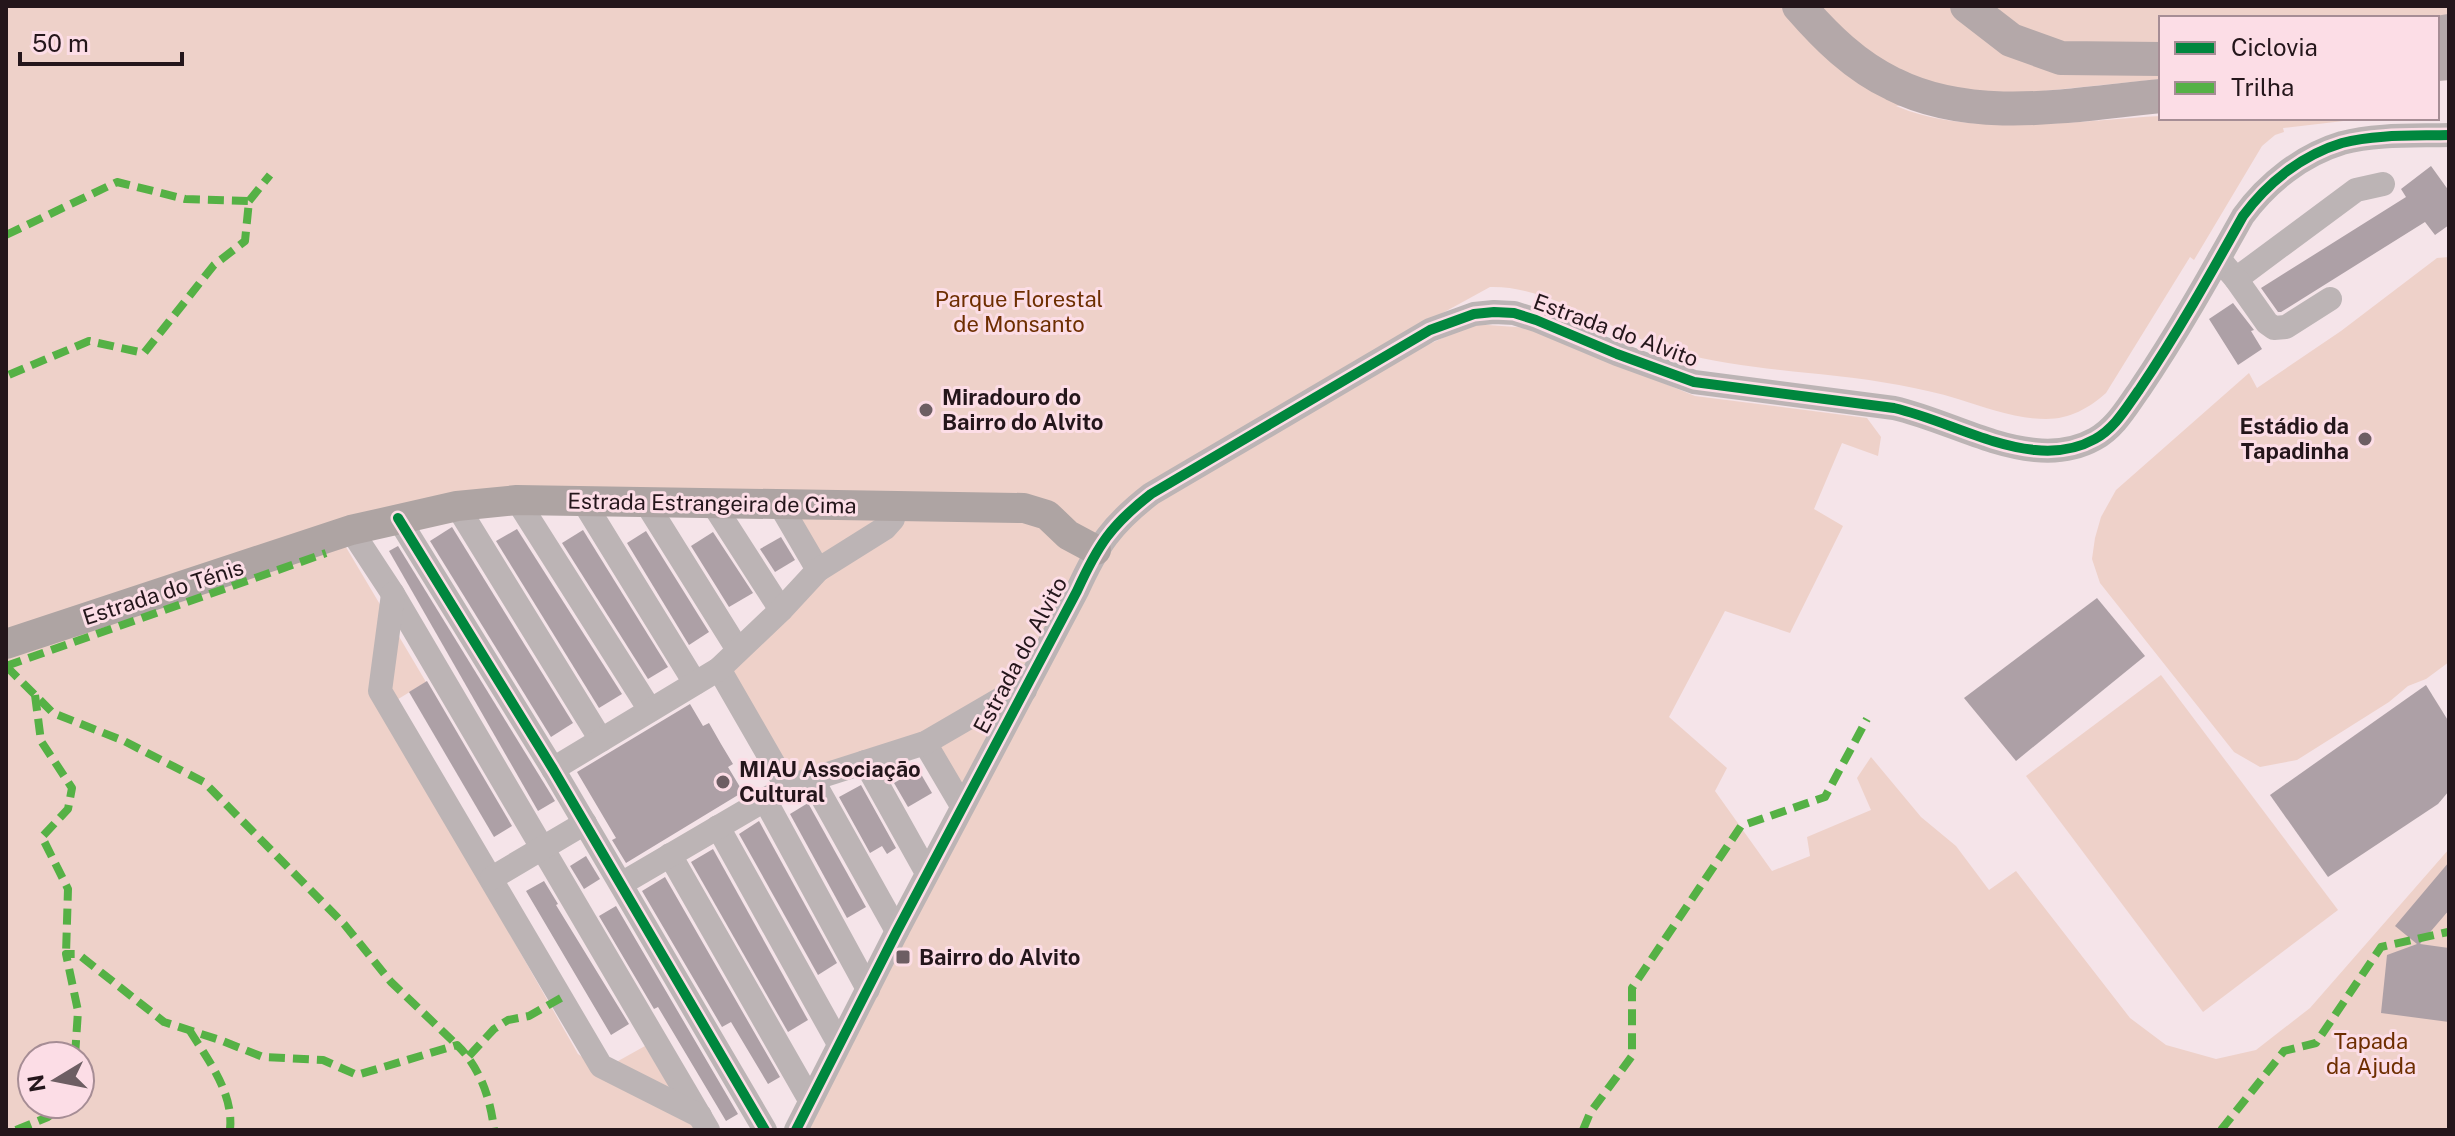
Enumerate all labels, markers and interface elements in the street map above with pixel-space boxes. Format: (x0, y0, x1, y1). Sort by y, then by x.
scale bar (20, 16, 182, 66)
legend (2159, 16, 2439, 120)
text: 50 m (32, 29, 89, 57)
text: Ciclovia (2231, 33, 2318, 61)
text: Trilha (2231, 73, 2294, 101)
park label: Parque Florestal de Monsanto (935, 286, 1103, 337)
street label: Estrada do Alvito (1530, 288, 1702, 372)
place label: Miradouro do Bairro do Alvito (942, 384, 1103, 435)
marker: Miradouro do Bairro do Alvito (917, 401, 935, 419)
place label: Estádio da Tapadinha (2239, 413, 2349, 464)
marker: Estádio da Tapadinha (2356, 430, 2374, 448)
street label: Estrada Estrangeira de Cima (567, 487, 857, 519)
street label: Estrada do Ténis (79, 554, 247, 630)
street label: Estrada do Alvito (968, 572, 1072, 738)
place label: MIAU Associação Cultural (739, 756, 921, 807)
marker: MIAU Associação Cultural (714, 773, 732, 791)
place label: Bairro do Alvito (919, 944, 1080, 970)
marker: Bairro do Alvito (894, 948, 912, 966)
park label: Tapada da Ajuda (2326, 1028, 2416, 1079)
north arrow (16, 1040, 96, 1120)
text: N (22, 1073, 51, 1094)

